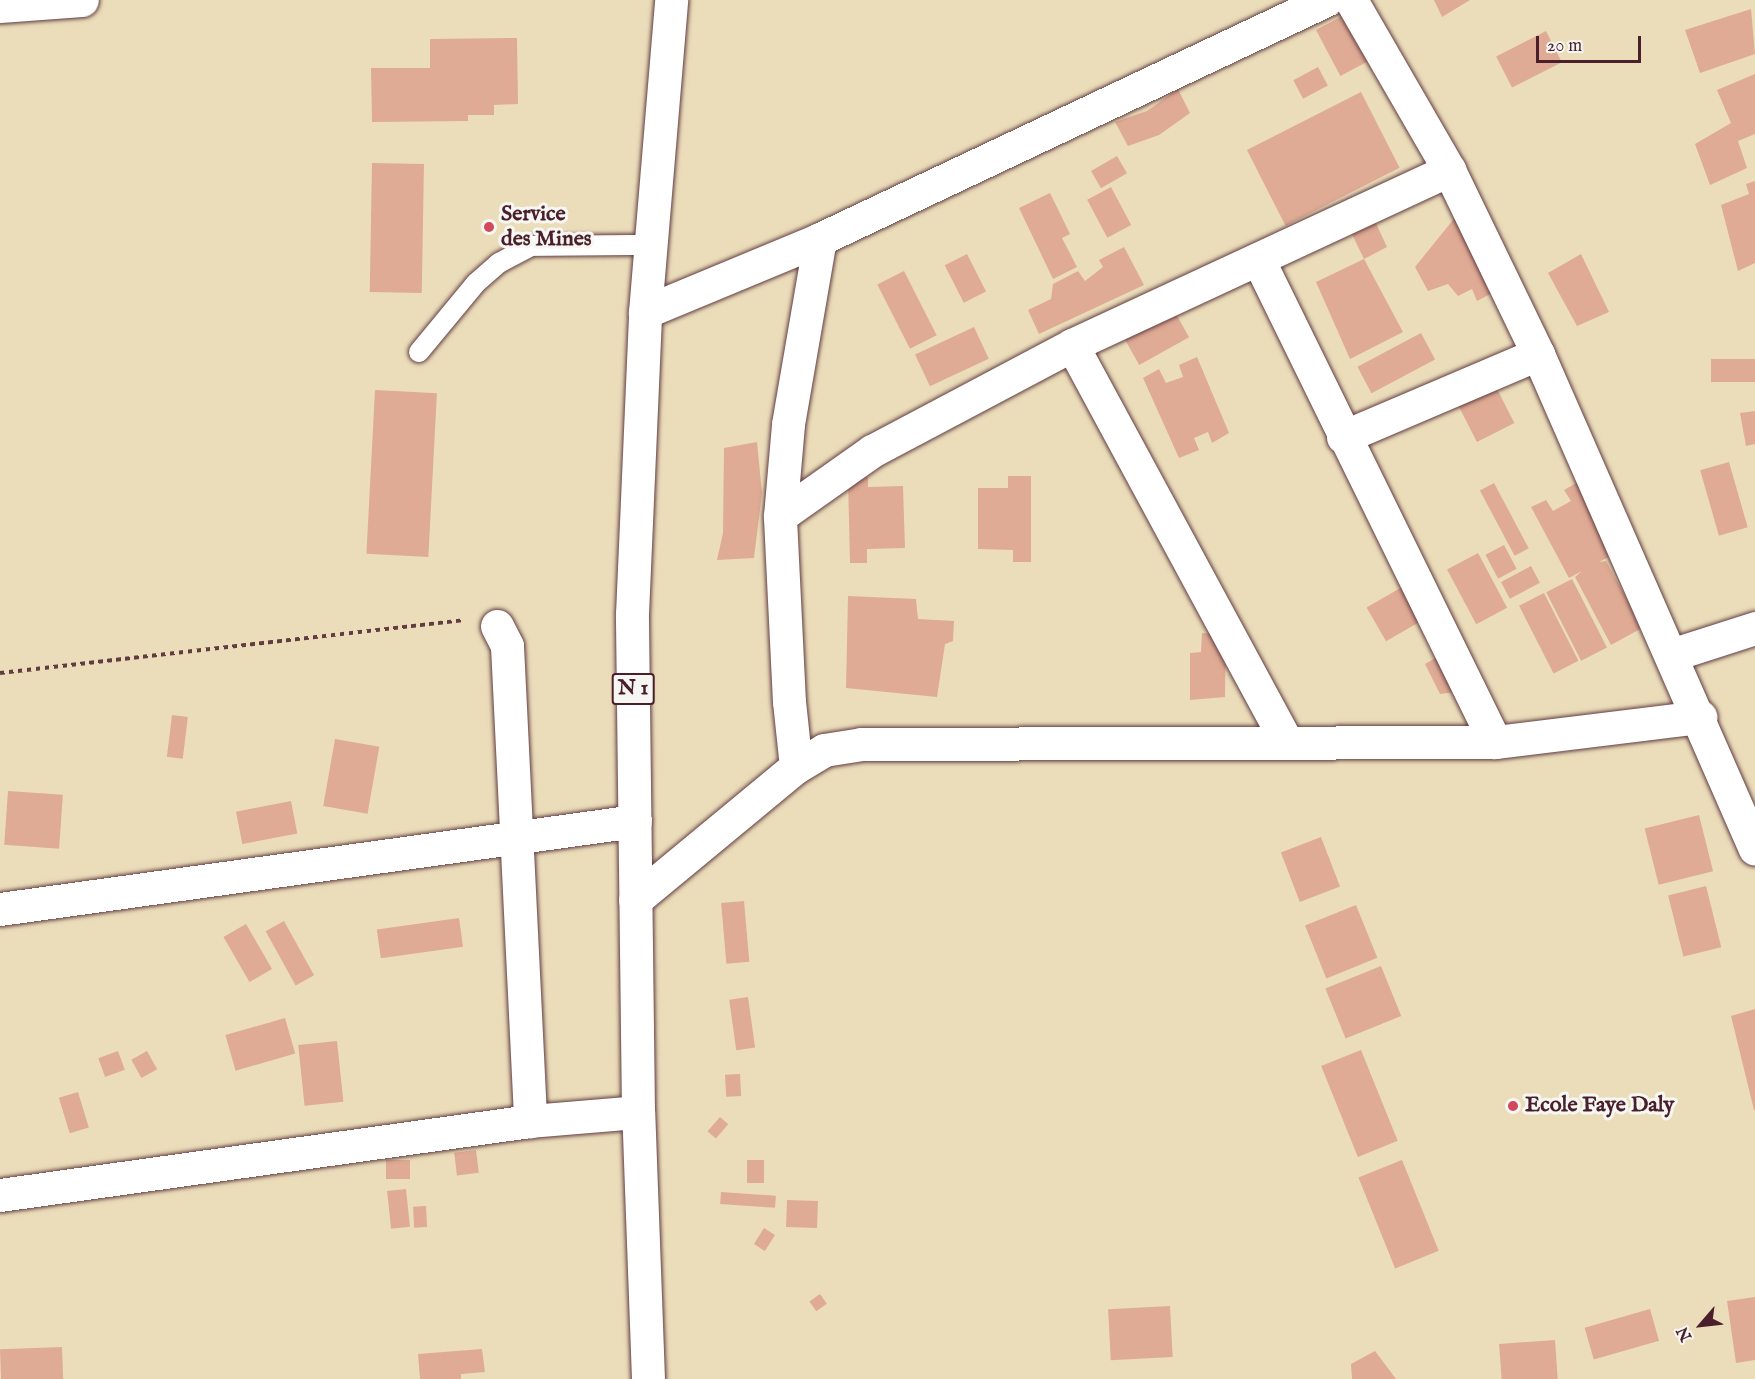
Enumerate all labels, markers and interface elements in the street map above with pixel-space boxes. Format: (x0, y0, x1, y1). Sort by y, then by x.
scale bar (1539, 24, 1644, 62)
text: 20 m (1547, 35, 1582, 58)
place label: Service des Mines (501, 201, 591, 252)
marker: Service des Mines (482, 220, 496, 234)
road number: N 1 (610, 671, 656, 707)
place label: Ecole Faye Daly (1525, 1093, 1674, 1119)
marker: Ecole Faye Daly (1506, 1099, 1520, 1113)
north arrow (1671, 1295, 1731, 1355)
text: N (1673, 1323, 1697, 1344)

